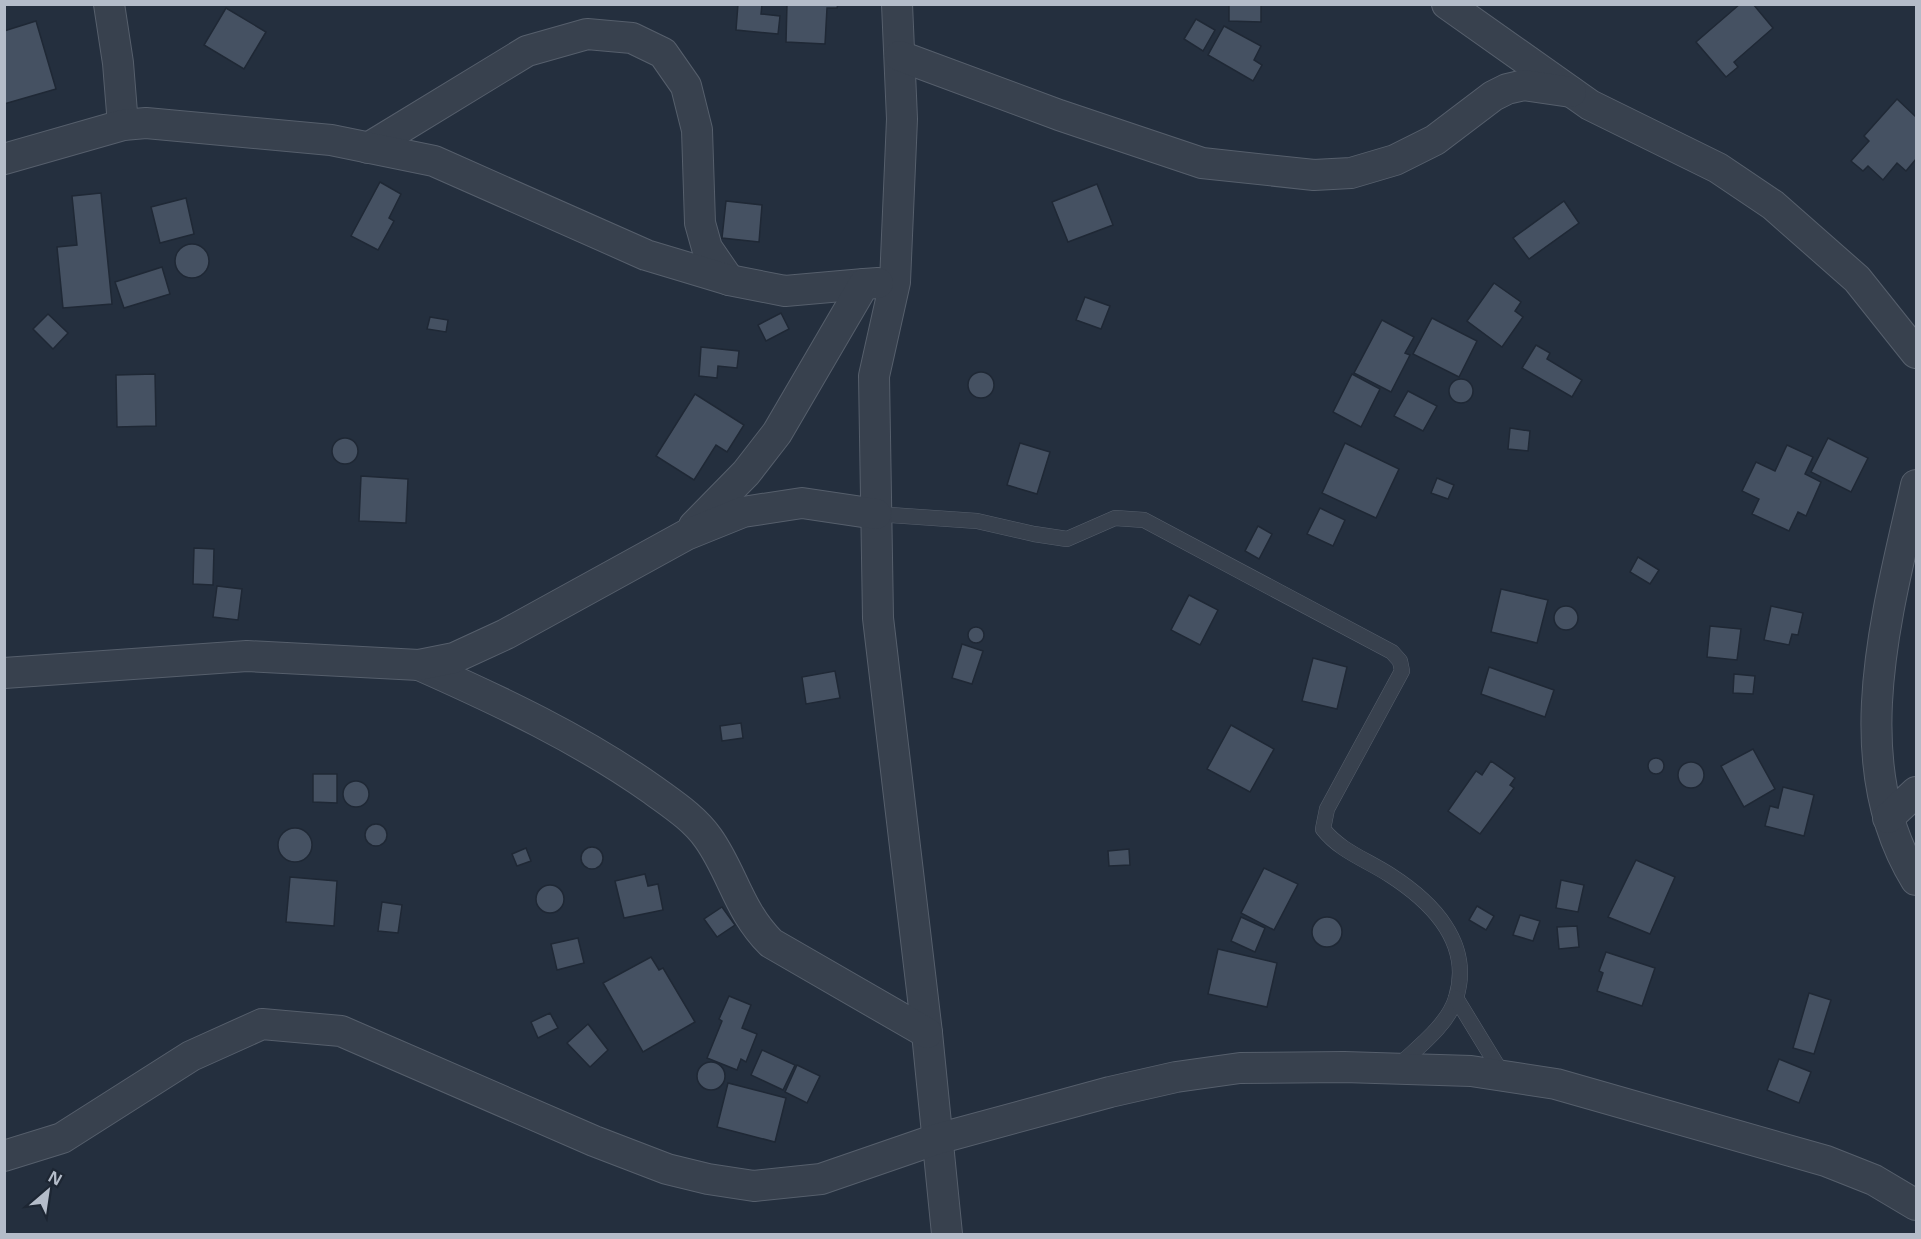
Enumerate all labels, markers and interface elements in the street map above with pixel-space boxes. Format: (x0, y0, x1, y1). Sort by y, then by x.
north arrow (18, 1161, 78, 1221)
text: N (44, 1165, 66, 1191)

